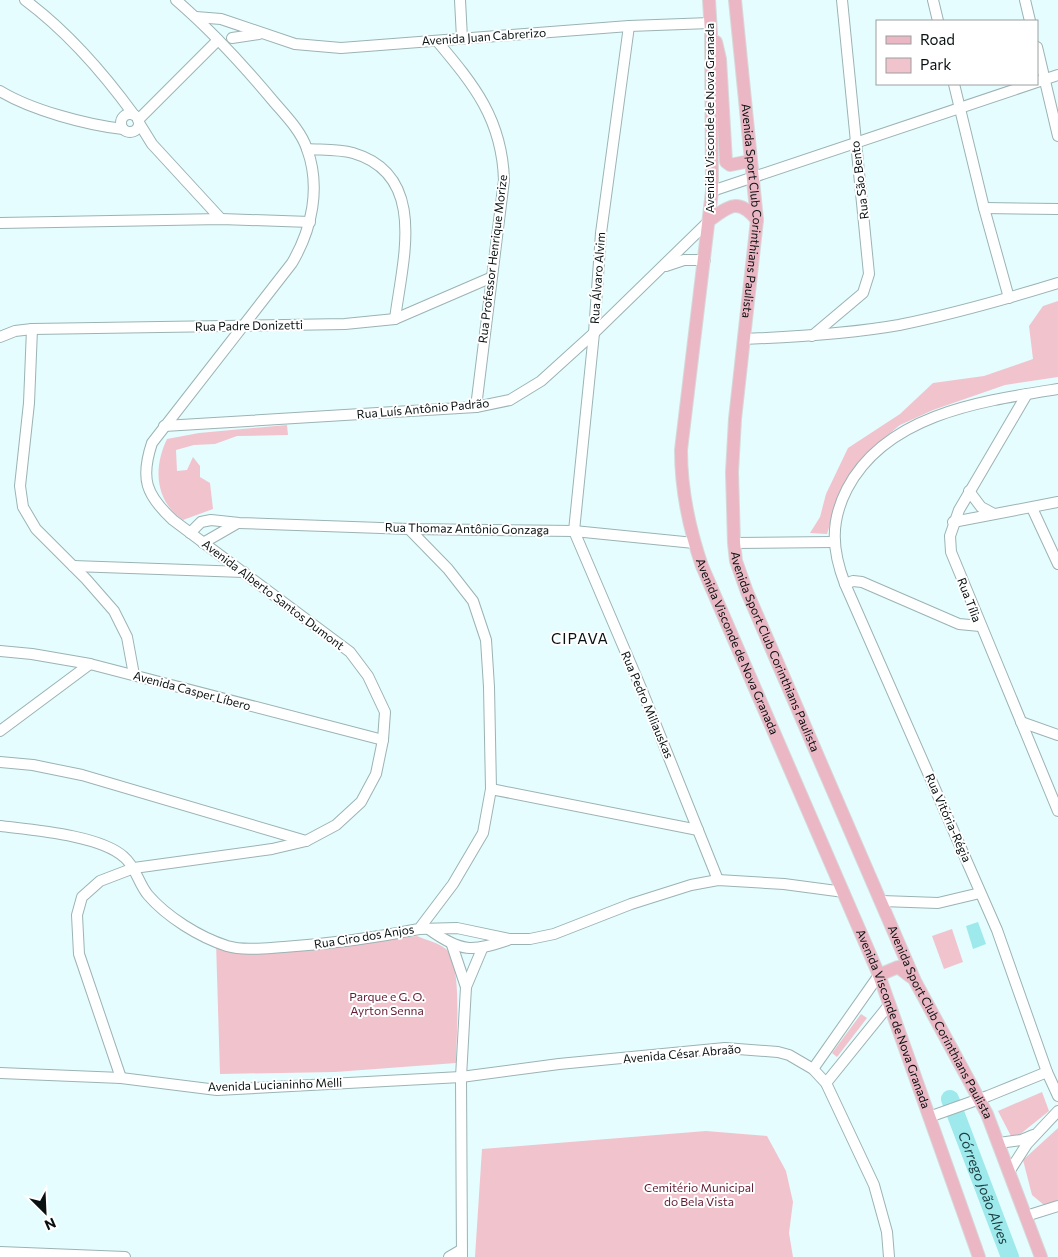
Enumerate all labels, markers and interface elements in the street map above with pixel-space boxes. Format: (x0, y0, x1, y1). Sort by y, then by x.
legend (876, 20, 1038, 85)
street label: Avenida Visconde de Nova Granada (702, 23, 716, 213)
street label: Avenida Juan Cabrerizo (421, 25, 547, 48)
text: Road (920, 30, 955, 48)
text: Park (920, 55, 951, 73)
street label: Avenida Sport Club Corinthians Paulista (739, 103, 765, 319)
street label: Rua São Bento (847, 140, 871, 220)
street label: Rua Professor Henrique Morize (475, 174, 509, 344)
street label: Rua Álvaro Alvim (587, 232, 607, 324)
street label: Rua Padre Donizetti (195, 317, 303, 333)
street label: Rua Luís Antônio Padrão (356, 395, 490, 421)
street label: Rua Thomaz Antônio Gonzaga (385, 520, 549, 536)
street label: Avenida Alberto Santos Dumont (200, 536, 347, 652)
street label: Avenida Sport Club Corinthians Paulista (729, 551, 823, 754)
street label: Avenida Visconde de Nova Granada (694, 556, 782, 736)
street label: Rua Tília (955, 575, 985, 624)
district label: CIPAVA (551, 629, 609, 647)
street label: Rua Pedro Miliauskas (619, 649, 677, 760)
street label: Avenida Casper Líbero (132, 668, 253, 712)
street label: Rua Vitória-Régia (923, 771, 975, 864)
street label: Rua Ciro dos Anjos (313, 921, 415, 951)
street label: Avenida Sport Club Corinthians Paulista (886, 923, 996, 1120)
street label: Avenida Visconde de Nova Granada (854, 927, 934, 1110)
park label: Parque e G. O. Ayrton Senna (349, 989, 425, 1017)
street label: Avenida César Abraão (622, 1041, 742, 1065)
street label: Avenida Lucianinho Melli (207, 1075, 342, 1093)
water label: Córrego João Alves (955, 1129, 1013, 1247)
park label: Cemitério Municipal do Bela Vista (644, 1180, 754, 1208)
north arrow (20, 1187, 70, 1237)
text: N (42, 1214, 59, 1234)

